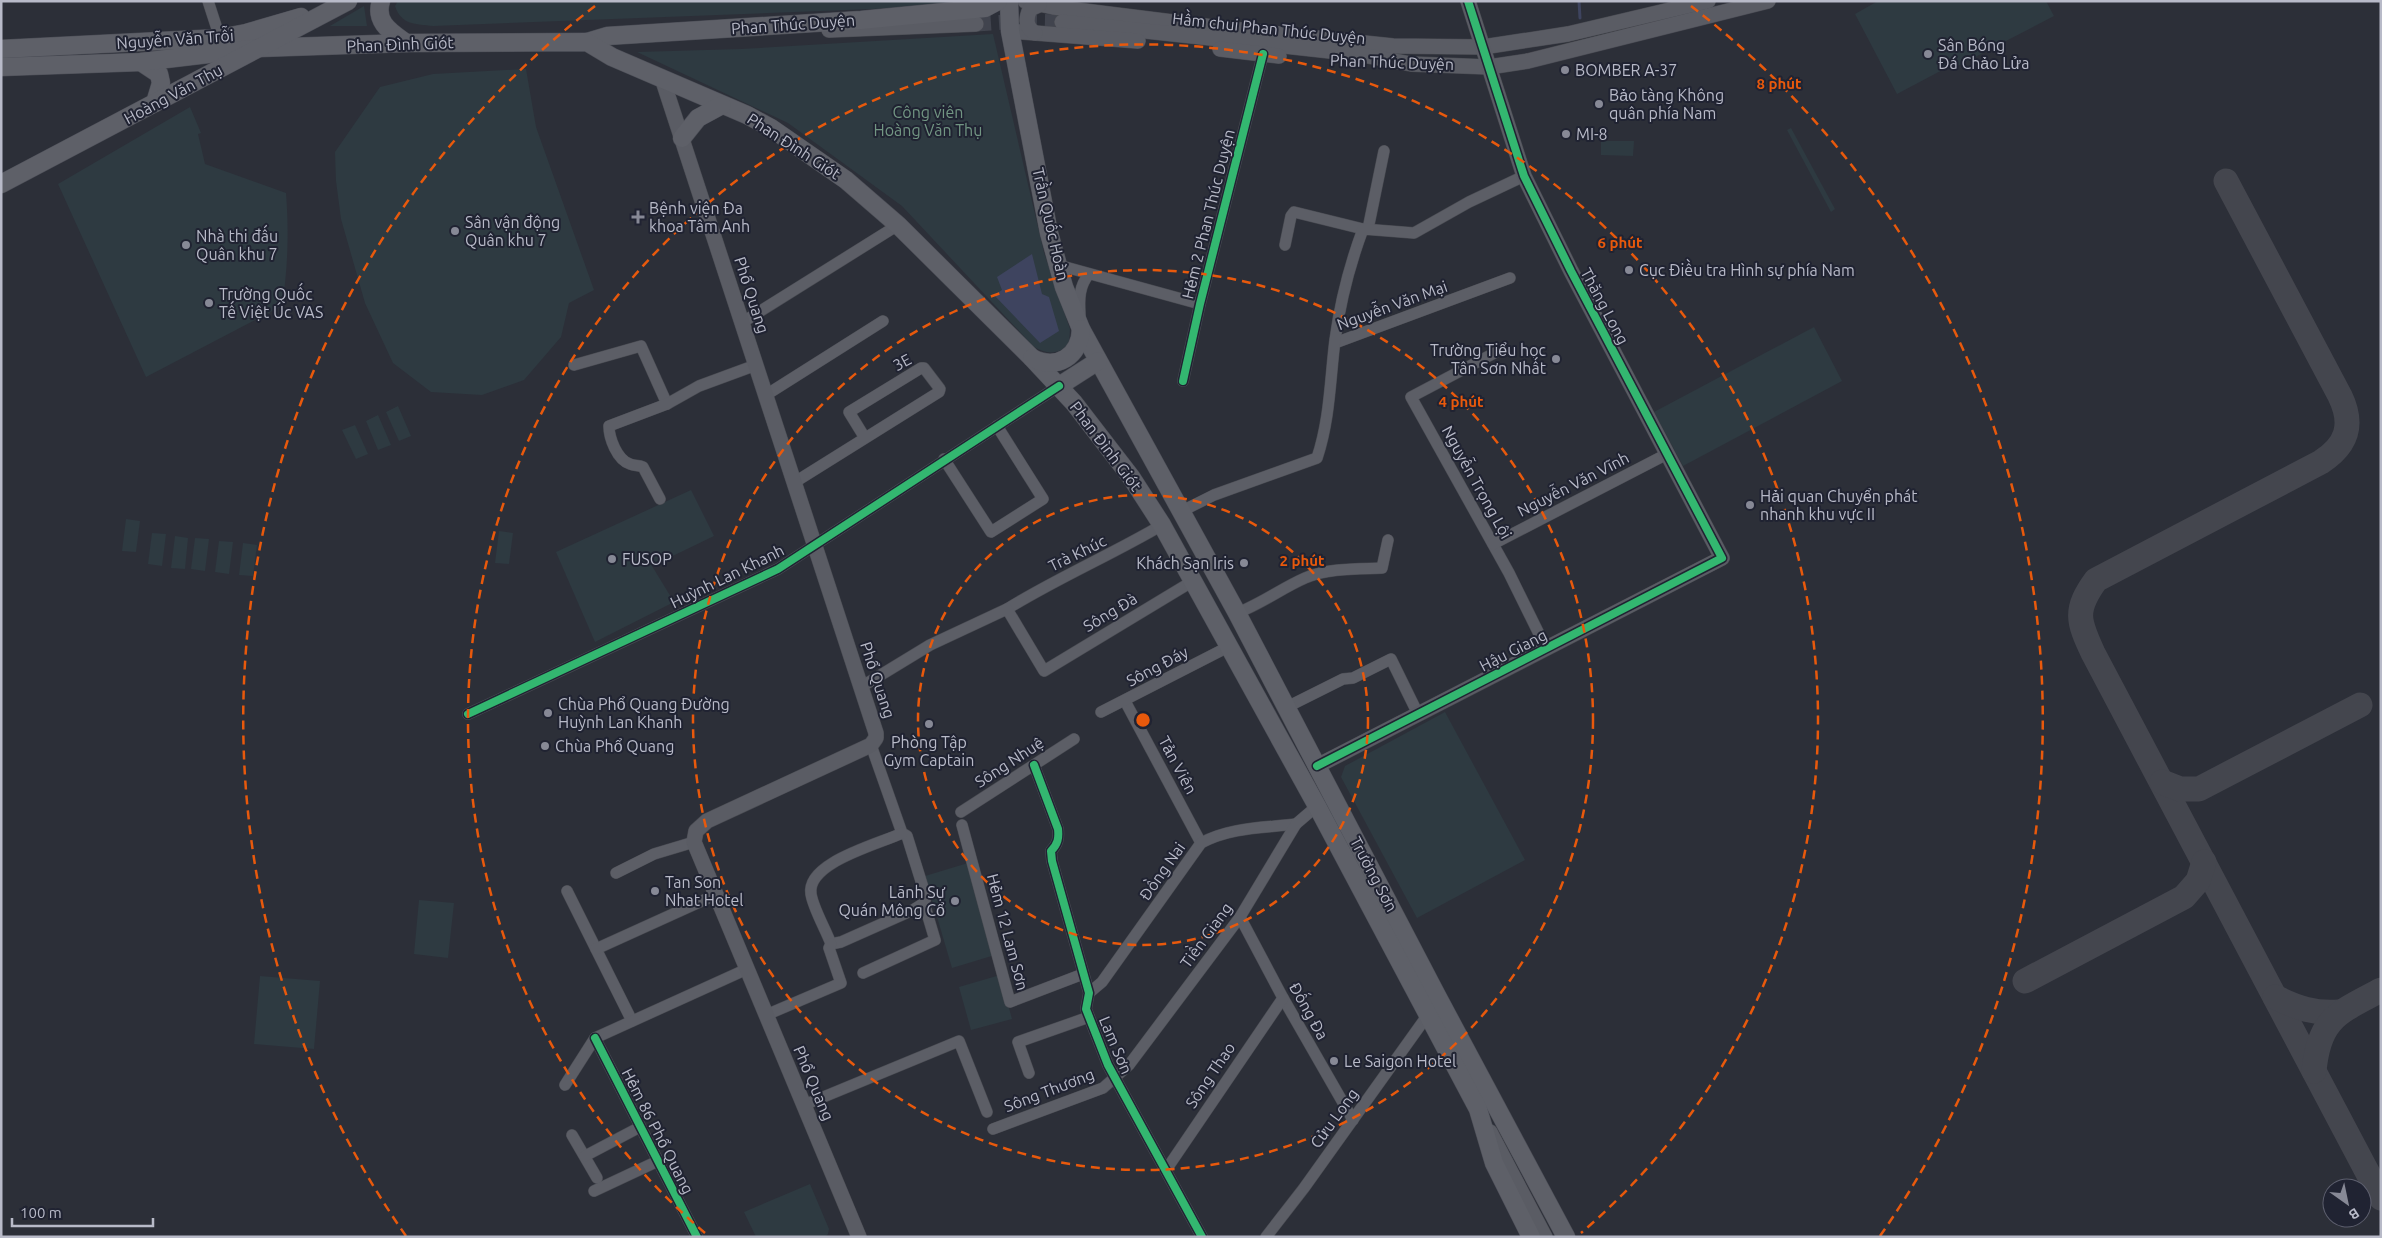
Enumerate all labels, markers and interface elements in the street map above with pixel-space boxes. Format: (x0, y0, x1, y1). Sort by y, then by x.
street label: Hầm chui Phan Thúc Duyện (1172, 6, 1367, 47)
street label: Phan Thúc Duyện (730, 11, 856, 37)
street label: Nguyễn Văn Trỗi (116, 23, 234, 52)
street label: Phan Đình Giót (346, 33, 455, 55)
place label: Sân Bóng Đá Chảo Lửa (1938, 36, 2029, 72)
marker: Sân Bóng Đá Chảo Lửa (1922, 48, 1934, 60)
street label: Phan Thúc Duyện (1330, 51, 1454, 73)
street label: Hoàng Văn Thụ (121, 61, 225, 127)
place label: BOMBER A-37 (1575, 61, 1677, 79)
marker: BOMBER A-37 (1559, 64, 1571, 76)
text: 8 phút (1756, 75, 1802, 92)
place label: Bảo tàng Không quân phía Nam (1609, 86, 1724, 122)
marker: Bảo tàng Không quân phía Nam (1593, 98, 1605, 110)
park label: Công viên Hoàng Văn Thụ (874, 103, 982, 139)
street label: Phan Đình Giót (744, 109, 844, 183)
place label: MI-8 (1576, 125, 1608, 143)
street label: Hẻm 2 Phan Thúc Duyện (1178, 127, 1238, 301)
marker: MI-8 (1560, 128, 1572, 140)
street label: Trần Quốc Hoàn (1029, 165, 1076, 282)
place label: Bệnh viện Đa khoa Tâm Anh (649, 199, 750, 235)
marker: Bệnh viện Đa khoa Tâm Anh (631, 210, 645, 224)
place label: Sân vận động Quân khu 7 (465, 213, 560, 249)
place label: Nhà thi đấu Quân khu 7 (196, 224, 278, 263)
marker: Sân vận động Quân khu 7 (449, 225, 461, 237)
text: 6 phút (1597, 234, 1643, 251)
marker: Nhà thi đấu Quân khu 7 (180, 239, 192, 251)
street label: Phổ Quang (731, 254, 773, 336)
place label: Cục Điều tra Hình sự phía Nam (1639, 258, 1855, 279)
marker: Cục Điều tra Hình sự phía Nam (1623, 264, 1635, 276)
street label: Thăng Long (1577, 265, 1633, 347)
street label: Nguyễn Văn Mại (1333, 274, 1450, 333)
place label: Trường Quốc Tế Việt Úc VAS (219, 282, 323, 321)
marker: Trường Quốc Tế Việt Úc VAS (203, 297, 215, 309)
place label: Trường Tiểu học Tân Sơn Nhất (1430, 341, 1547, 377)
street label: 3E (890, 350, 914, 374)
marker: Trường Tiểu học Tân Sơn Nhất (1550, 353, 1562, 365)
text: 4 phút (1438, 393, 1484, 410)
street label: Phan Đình Giót (1067, 398, 1146, 495)
street label: Nguyễn Trọng Lội (1439, 421, 1518, 542)
street label: Nguyễn Văn Vĩnh (1513, 445, 1632, 520)
place label: Hải quan Chuyển phát nhanh khu vực II (1760, 487, 1918, 523)
marker: Hải quan Chuyển phát nhanh khu vực II (1744, 499, 1756, 511)
street label: Trà Khúc (1045, 531, 1109, 575)
street label: Huỳnh Lan Khanh (667, 541, 787, 611)
place label: FUSOP (622, 550, 672, 568)
text: 2 phút (1279, 552, 1325, 569)
marker: FUSOP (606, 553, 618, 565)
place label: Khách Sạn Iris (1136, 554, 1234, 572)
marker: Khách Sạn Iris (1238, 557, 1250, 569)
street label: Sông Đà (1080, 589, 1140, 635)
street label: Hậu Giang (1476, 625, 1550, 675)
street label: Phổ Quang (857, 639, 899, 721)
street label: Sông Đáy (1123, 642, 1191, 690)
place label: Chùa Phổ Quang Đường Huỳnh Lan Khanh (558, 695, 730, 731)
marker: Chùa Phổ Quang Đường Huỳnh Lan Khanh (542, 707, 554, 719)
centre of rings (1134, 711, 1152, 729)
marker: Phòng Tập Gym Captain (923, 718, 935, 730)
place label: Phòng Tập Gym Captain (884, 733, 974, 769)
street label: Sông Nhuệ (971, 733, 1047, 791)
street label: Tản Viên (1155, 733, 1201, 797)
place label: Chùa Phổ Quang (555, 737, 674, 755)
marker: Chùa Phổ Quang (539, 740, 551, 752)
street label: Trường Sơn (1347, 833, 1401, 915)
street label: Đồng Nai (1133, 837, 1188, 903)
street label: Hẻm 12 Lam Sơn (984, 872, 1032, 992)
place label: Tan Son Nhat Hotel (665, 873, 744, 909)
place label: Lãnh Sự Quán Mông Cổ (838, 883, 946, 919)
marker: Tan Son Nhat Hotel (649, 885, 661, 897)
marker: Lãnh Sự Quán Mông Cổ (949, 895, 961, 907)
street label: Tiền Giang (1174, 897, 1236, 971)
street label: Đống Đa (1286, 978, 1335, 1043)
street label: Lam Sơn (1096, 1013, 1136, 1077)
street label: Sông Thao (1181, 1039, 1239, 1111)
street label: Phổ Quang (790, 1043, 838, 1123)
place label: Le Saigon Hotel (1344, 1052, 1456, 1070)
marker: Le Saigon Hotel (1328, 1055, 1340, 1067)
street label: Hẻm 86 Phổ Quang (619, 1065, 697, 1197)
street label: Sông Thương (1001, 1065, 1097, 1115)
street label: Cửu Long (1306, 1085, 1362, 1151)
north arrow (2322, 1178, 2372, 1228)
scale bar (12, 1196, 154, 1228)
text: 100 m (20, 1204, 62, 1221)
text: B (2346, 1205, 2362, 1223)

